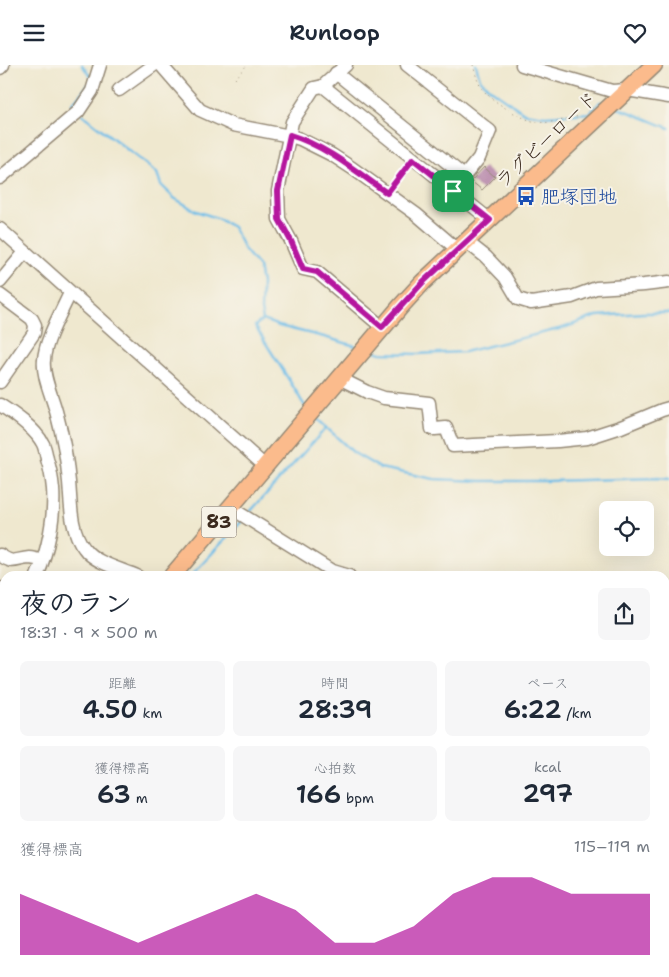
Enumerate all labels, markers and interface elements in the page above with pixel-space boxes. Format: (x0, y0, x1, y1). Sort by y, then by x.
text: Runloop (289, 18, 380, 47)
icon: menu (20, 19, 48, 47)
icon: heart (621, 19, 649, 47)
street label: ラグビーロード (490, 86, 603, 193)
pin (432, 170, 474, 212)
icon: arrive (439, 177, 467, 205)
place label: 肥塚団地 (541, 184, 617, 209)
bus stop icon: 肥塚団地 (515, 185, 537, 207)
map controls (599, 501, 654, 556)
button: locate (599, 501, 654, 556)
road number: 83 (202, 507, 236, 537)
text: 夜のラン (20, 584, 132, 622)
button: share (598, 588, 650, 640)
text: 18:31 · 9 × 500 m (20, 622, 157, 643)
text: 距離 (108, 674, 136, 692)
text: 時間 (321, 674, 349, 692)
text: ペース (527, 674, 568, 692)
text: 4.50 (82, 692, 138, 726)
text: 28:39 (298, 692, 372, 726)
text: 6:22 (504, 692, 562, 726)
text: km (138, 704, 162, 722)
text: /km (562, 704, 592, 722)
text: kcal (534, 758, 561, 776)
text: 獲得標高 (94, 759, 150, 777)
text: 心拍数 (314, 759, 356, 777)
text: 297 (522, 776, 573, 810)
text: 63 (97, 777, 131, 811)
text: 166 (296, 777, 341, 811)
text: m (131, 789, 148, 807)
text: bpm (341, 789, 374, 807)
text: 115–119 m (574, 836, 650, 857)
text: 獲得標高 (20, 839, 84, 860)

